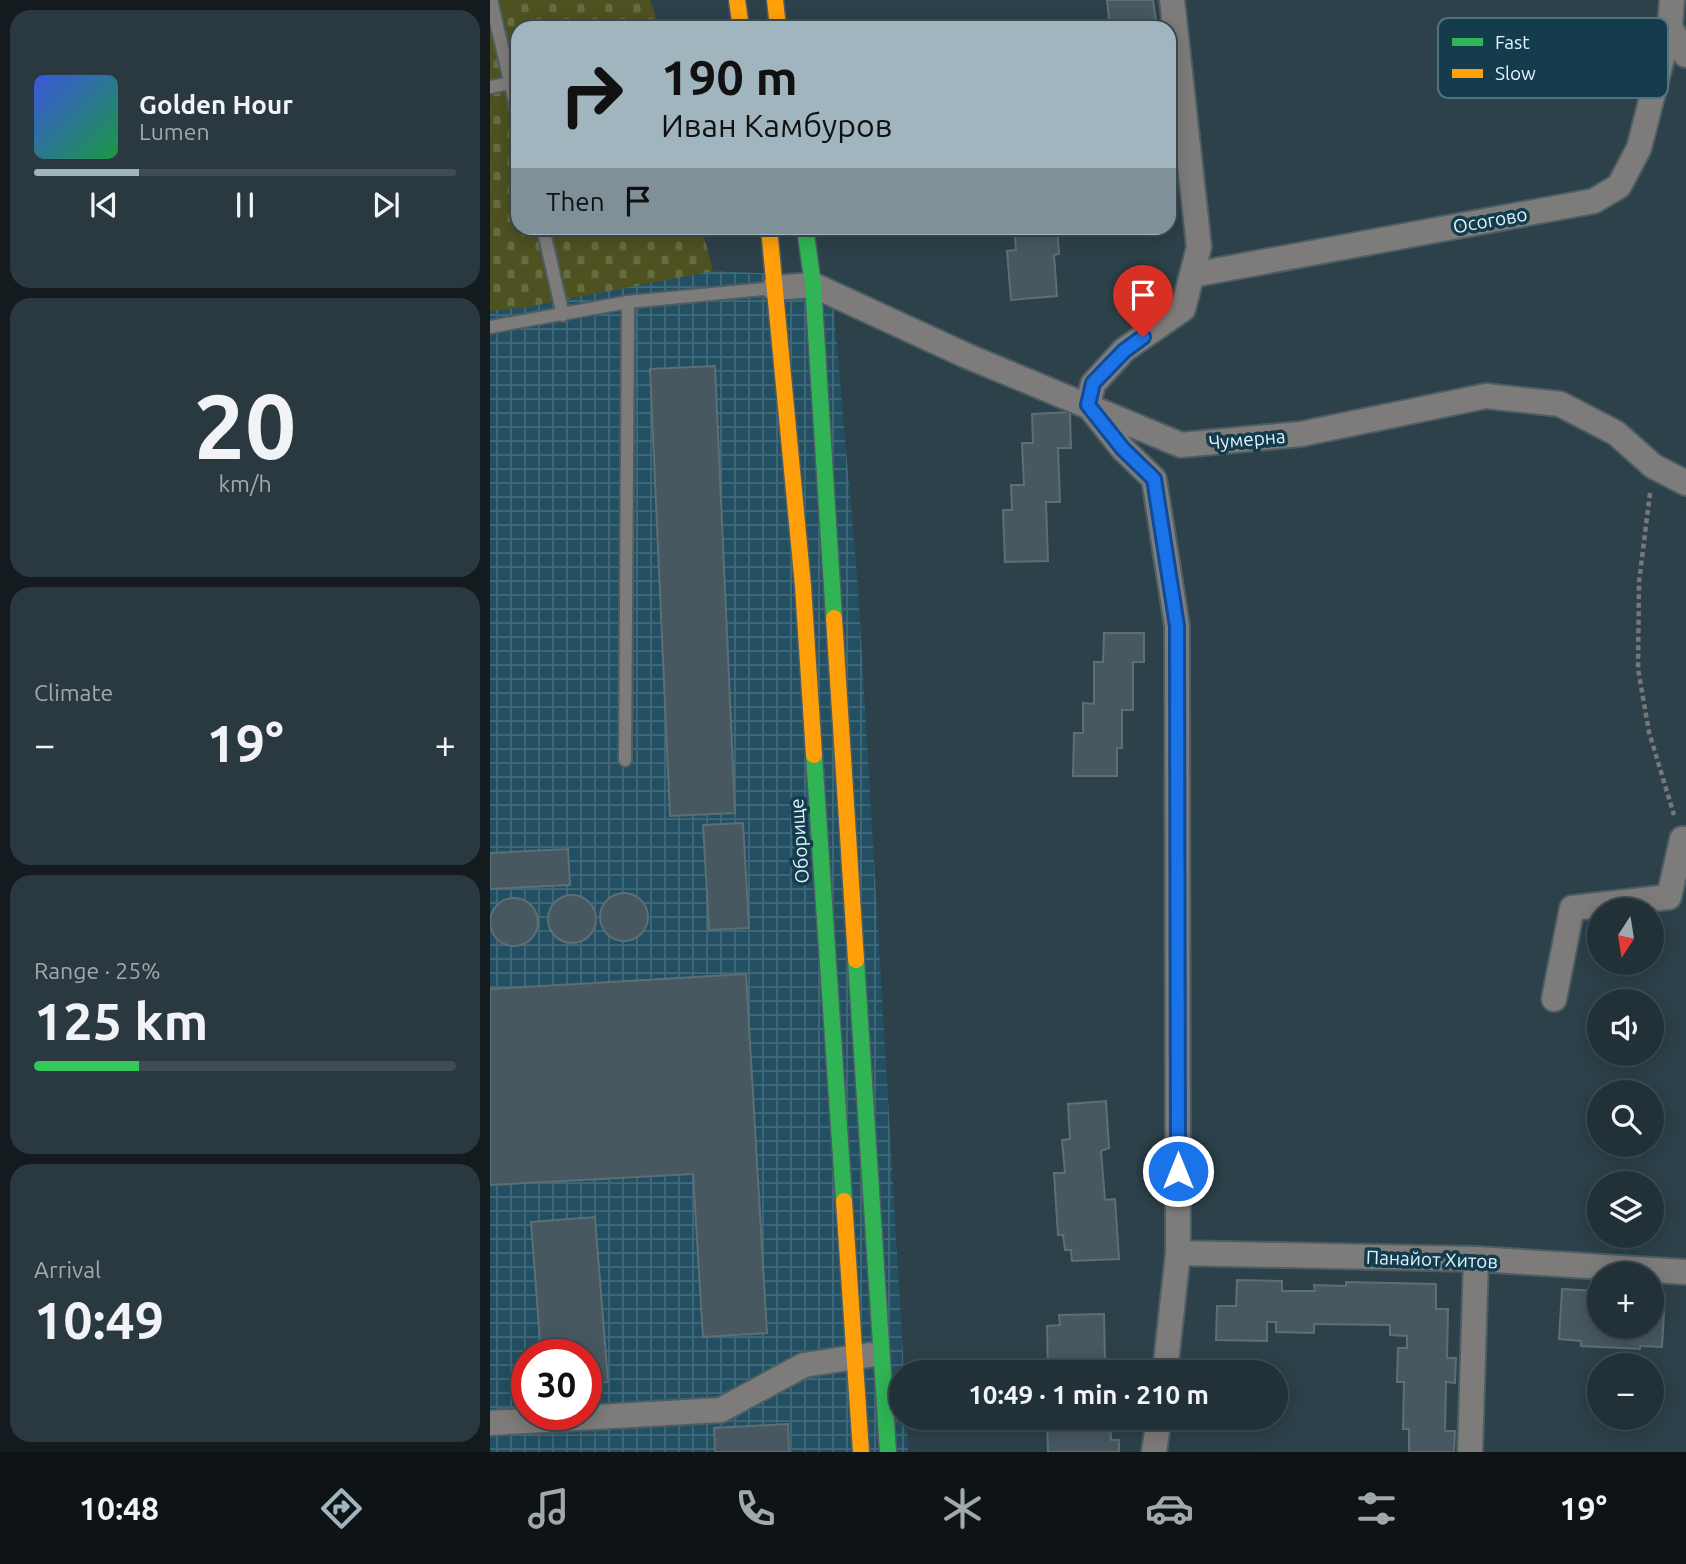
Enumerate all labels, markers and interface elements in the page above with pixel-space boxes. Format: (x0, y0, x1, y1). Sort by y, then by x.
legend (1438, 18, 1668, 98)
text: Fast (1495, 31, 1530, 53)
icon: right (546, 49, 637, 140)
text: 190 m (661, 49, 798, 104)
text: Slow (1495, 62, 1536, 84)
text: Golden Hour (139, 90, 293, 119)
text: Иван Камбуров (661, 107, 892, 143)
text: Lumen (139, 119, 210, 144)
icon: arrive (619, 182, 657, 220)
icon: previous (85, 186, 123, 224)
icon: pause (226, 186, 264, 224)
icon: next (367, 186, 405, 224)
text: Then (546, 187, 605, 216)
street label: Осогово (1451, 203, 1529, 237)
pin (1113, 265, 1173, 337)
icon: arrive (1124, 276, 1162, 314)
text: 20 (194, 374, 296, 476)
street label: Чумерна (1208, 425, 1286, 453)
text: km/h (218, 471, 272, 496)
text: Climate (34, 680, 113, 705)
text: 19° (206, 714, 284, 772)
text: − (34, 723, 55, 765)
text: + (435, 723, 456, 765)
street label: Оборище (785, 798, 813, 884)
north arrow (1587, 898, 1664, 975)
map controls (1587, 898, 1664, 1430)
text: Range · 25% (34, 958, 161, 983)
button: sound (1587, 989, 1664, 1066)
text: 125 km (34, 992, 208, 1050)
button: search (1587, 1080, 1664, 1157)
position arrow (1141, 1134, 1215, 1208)
button: layers (1587, 1171, 1664, 1248)
street label: Панайот Хитов (1366, 1246, 1498, 1272)
text: Arrival (34, 1257, 101, 1282)
button: + (1587, 1262, 1664, 1339)
text: 10:49 (34, 1291, 164, 1349)
speed limit sign: 30 (511, 1339, 602, 1430)
button: − (1587, 1353, 1664, 1430)
text: 10:49 · 1 min · 210 m (968, 1380, 1209, 1409)
icon: directions (317, 1484, 366, 1533)
icon: music (524, 1484, 573, 1533)
icon: phone (731, 1484, 780, 1533)
icon: climate (938, 1484, 987, 1533)
icon: car (1145, 1484, 1194, 1533)
icon: filters (1352, 1484, 1401, 1533)
text: 10:48 (79, 1490, 159, 1526)
text: 19° (1560, 1490, 1607, 1526)

